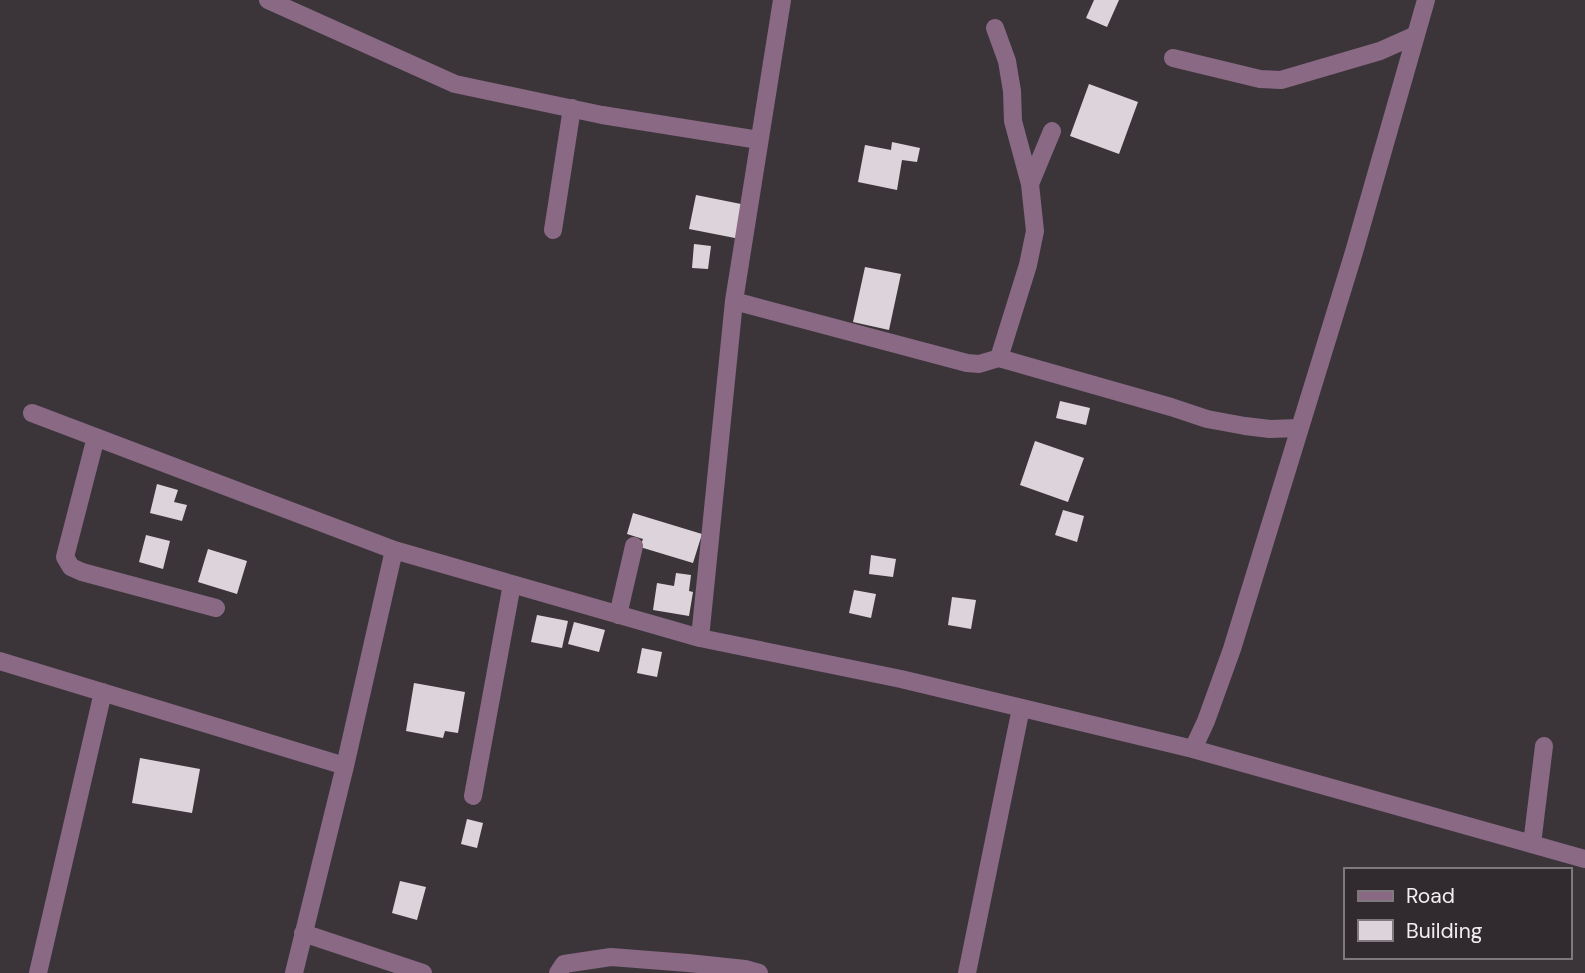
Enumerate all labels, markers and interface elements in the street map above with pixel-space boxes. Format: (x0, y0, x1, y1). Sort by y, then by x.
legend (1344, 868, 1571, 959)
text: Road (1406, 882, 1455, 910)
text: Building (1406, 917, 1483, 945)

